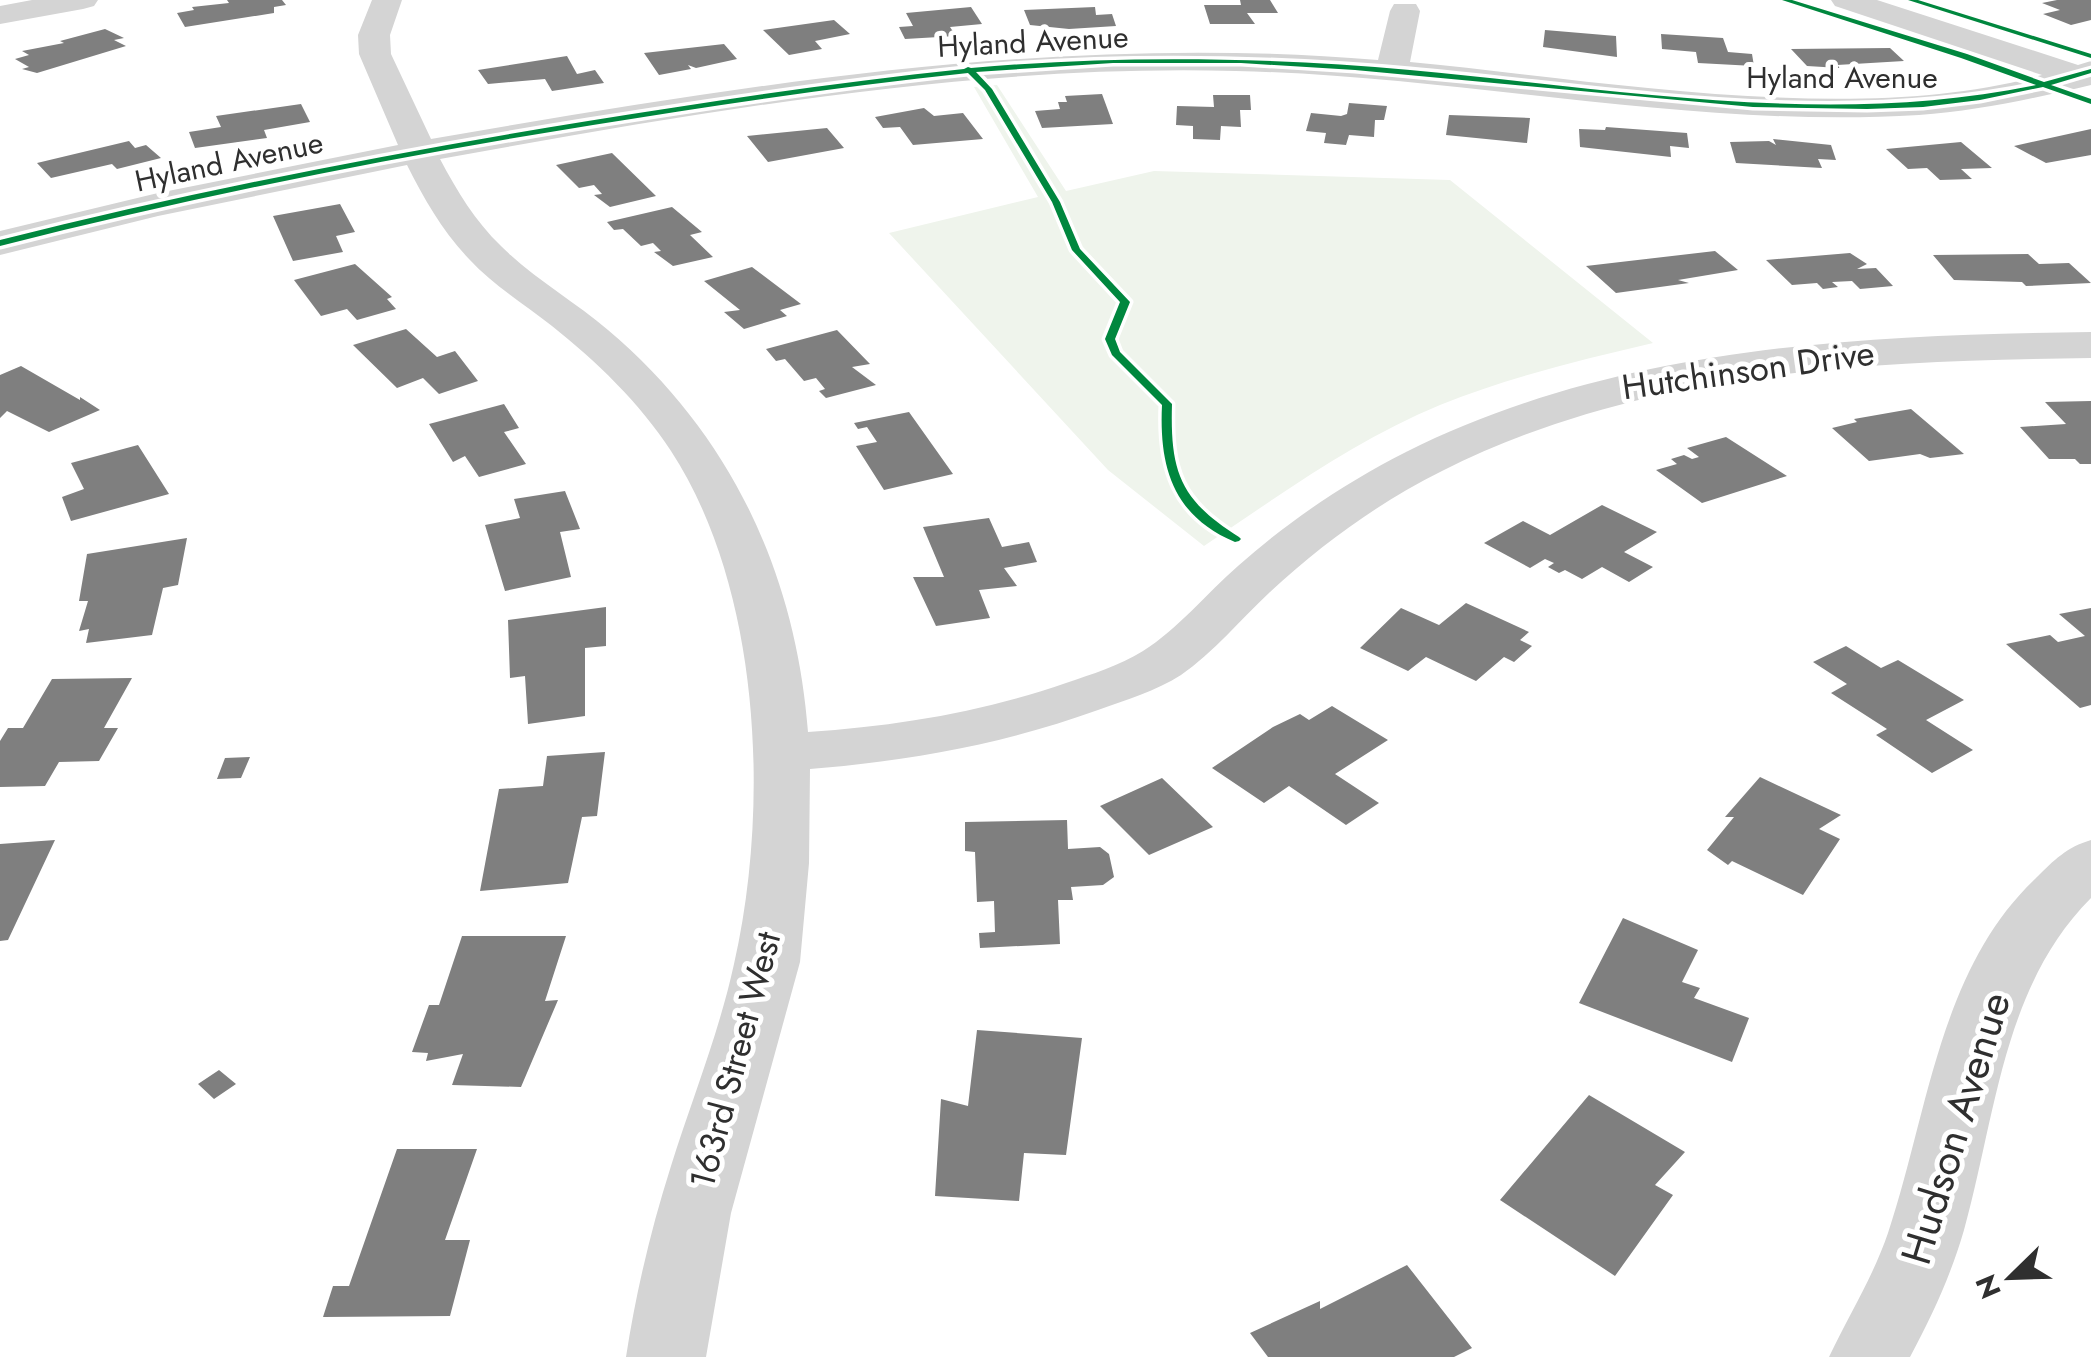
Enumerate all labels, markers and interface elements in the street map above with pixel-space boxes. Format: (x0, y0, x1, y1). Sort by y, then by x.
street label: Hyland Avenue (936, 15, 1130, 68)
street label: Hyland Avenue (1746, 56, 1938, 99)
street label: Hyland Avenue (131, 121, 327, 202)
street label: Hutchinson Drive (1619, 328, 1877, 412)
street label: 163rd Street West (677, 926, 793, 1194)
street label: Hudson Avenue (1885, 985, 2026, 1272)
north arrow (1961, 1227, 2061, 1327)
text: N (1965, 1268, 2012, 1305)

